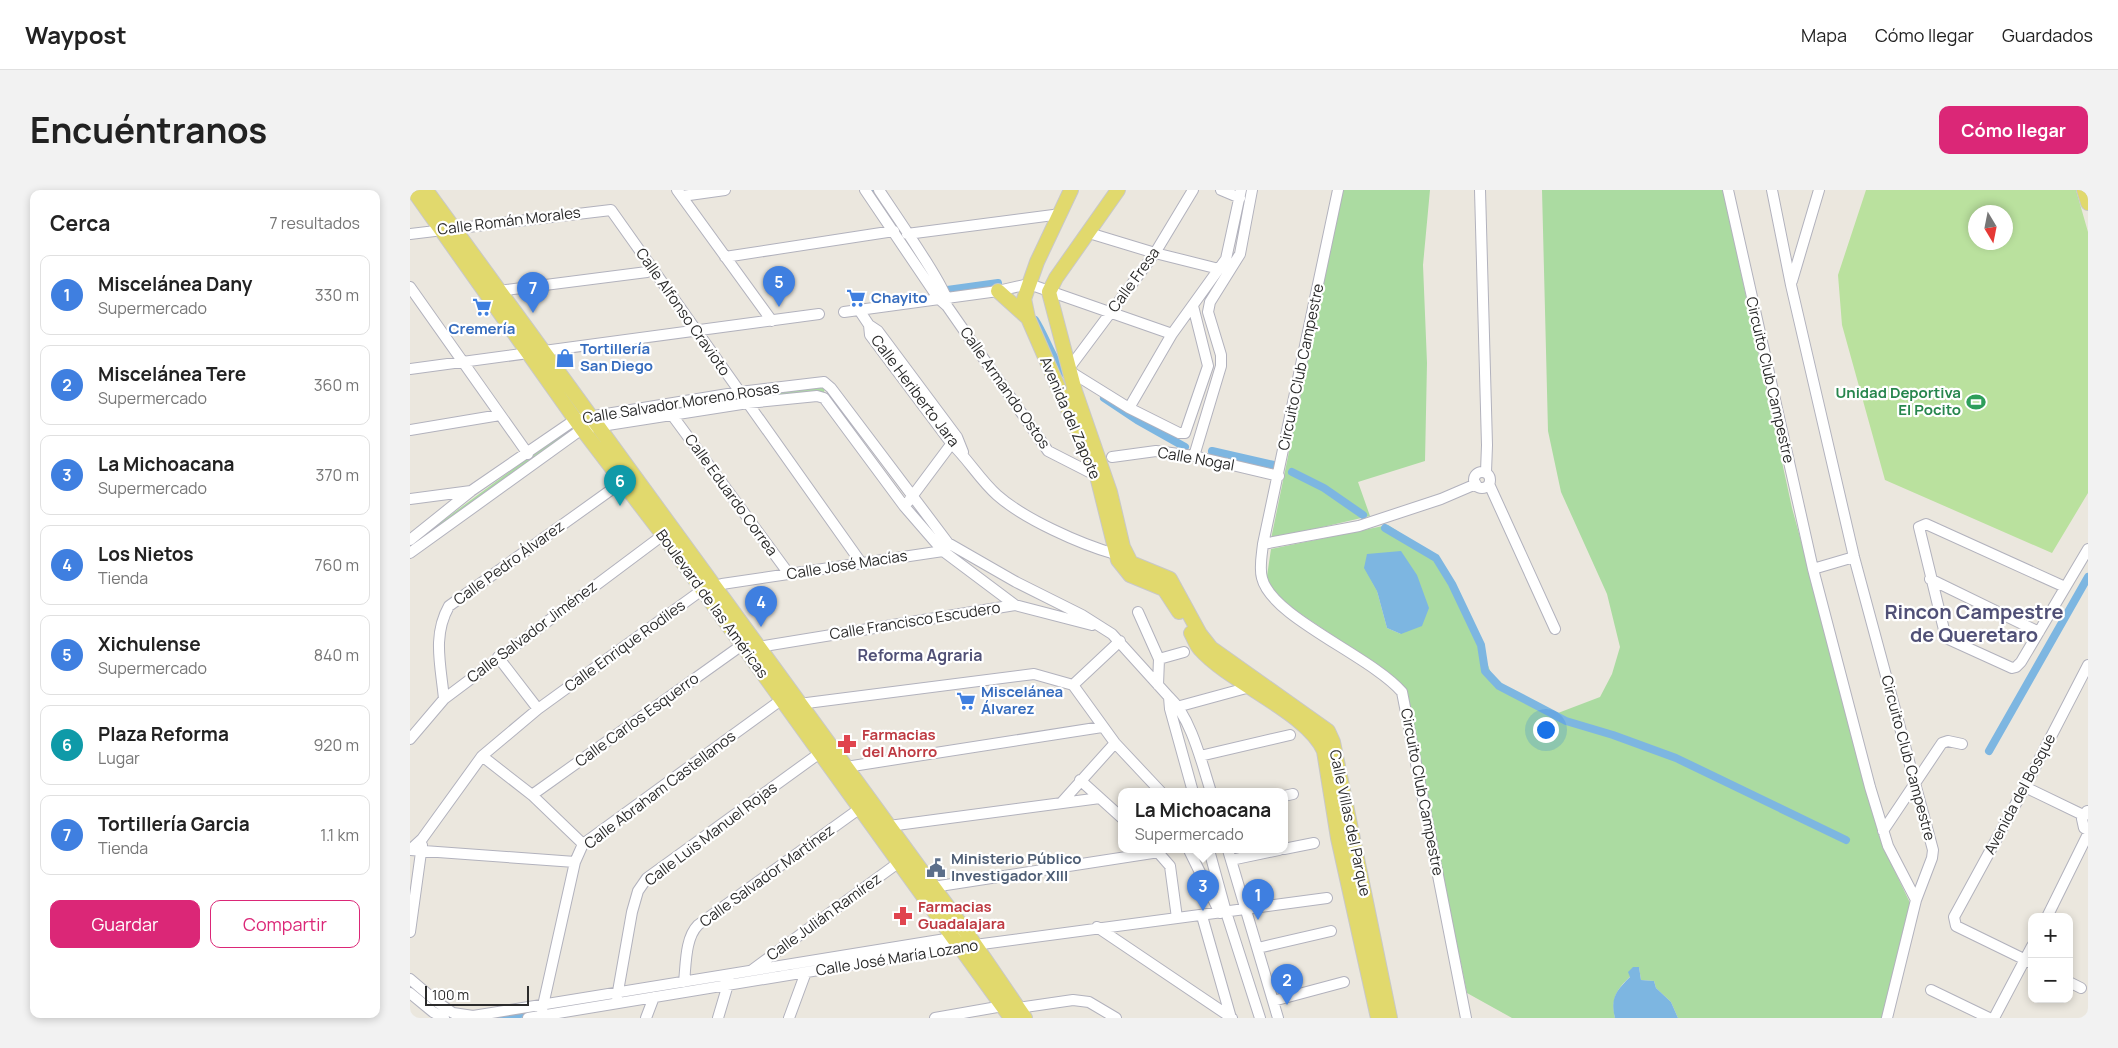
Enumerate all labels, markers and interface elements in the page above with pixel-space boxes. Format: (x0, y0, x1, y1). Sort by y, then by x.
text: Waypost (25, 18, 127, 51)
text: Mapa (1801, 23, 1847, 47)
text: Cómo llegar (1875, 23, 1974, 47)
text: Guardados (2002, 23, 2093, 47)
text: Encuéntranos (30, 106, 267, 154)
button: Cómo llegar (1939, 106, 2088, 154)
street label: Calle Román Morales (436, 201, 582, 240)
north arrow (1968, 205, 2013, 250)
text: Cerca (50, 209, 110, 237)
text: 7 resultados (270, 212, 360, 234)
street label: Calle Alfonso Cravioto (631, 243, 736, 380)
street label: Calle Fresa (1103, 243, 1164, 316)
pin: 5 (763, 266, 795, 307)
text: Miscelánea Dany (98, 271, 252, 297)
pin: 7 (517, 272, 549, 313)
street label: Circuito Club Campestre (1273, 281, 1329, 452)
text: 1 (63, 284, 71, 306)
text: 330 m (315, 284, 359, 306)
supermarket icon: Chayito (845, 287, 867, 309)
place label: Chayito (871, 287, 928, 308)
street label: Circuito Club Campestre (1741, 295, 1800, 465)
supermarket icon: Cremería (471, 296, 493, 318)
text: Supermercado (98, 297, 207, 319)
place label: Cremería (449, 318, 515, 339)
street label: Calle Armando Ostos (955, 322, 1056, 453)
street label: Calle Heriberto Jara (866, 330, 964, 451)
place label: Tortillería San Diego (580, 338, 653, 376)
shop icon: Tortillería San Diego (554, 347, 576, 369)
street label: Avenida del Zapote (1035, 353, 1106, 483)
text: Miscelánea Tere (98, 361, 246, 387)
text: 2 (62, 374, 72, 396)
text: 360 m (314, 374, 359, 396)
street label: Calle Salvador Moreno Rosas (581, 377, 781, 428)
place label: Unidad Deportiva El Pocito (1835, 382, 1961, 420)
text: Supermercado (98, 387, 207, 409)
sports icon: Unidad Deportiva El Pocito (1965, 391, 1987, 413)
street label: Calle Eduardo Correa (680, 430, 783, 560)
street label: Calle Nogal (1156, 441, 1236, 476)
text: La Michoacana (98, 451, 235, 477)
text: 3 (62, 464, 72, 486)
text: 370 m (316, 464, 359, 486)
pin: 6 (604, 465, 636, 506)
text: Supermercado (98, 477, 207, 499)
street label: Calle Pedro Álvarez (449, 515, 568, 610)
street label: Boulevard de las Américas (651, 525, 774, 683)
text: Los Nietos (98, 541, 194, 567)
street label: Calle José Macías (785, 545, 909, 584)
text: 4 (62, 554, 72, 576)
text: 760 m (315, 554, 359, 576)
text: Tienda (98, 567, 148, 589)
street label: Calle Salvador Jiménez (462, 576, 601, 687)
pin: 4 (745, 586, 777, 627)
street label: Calle Enrique Rodiles (560, 595, 689, 697)
street label: Calle Francisco Escudero (828, 597, 1002, 644)
district label: Rincon Campestre de Queretaro (1884, 598, 2064, 648)
text: Xichulense (98, 631, 201, 657)
text: 5 (62, 644, 72, 666)
text: 840 m (314, 644, 359, 666)
district label: Reforma Agraria (857, 644, 983, 666)
text: Supermercado (98, 657, 207, 679)
street label: Calle Carlos Esquerro (571, 668, 703, 772)
street label: Circuito Club Campestre (1876, 673, 1941, 843)
place label: Miscelánea Álvarez (981, 681, 1063, 719)
supermarket icon: Miscelánea Álvarez (955, 690, 977, 712)
street label: Circuito Club Campestre (1396, 706, 1449, 878)
your location (1533, 717, 1559, 743)
text: Plaza Reforma (98, 721, 229, 747)
place label: Farmacias del Ahorro (862, 724, 937, 762)
street label: Calle Abraham Castellanos (580, 726, 740, 854)
street label: Avenida del Bosque (1979, 729, 2060, 858)
pharmacy icon: Farmacias del Ahorro (836, 733, 858, 755)
text: 6 (62, 734, 72, 756)
text: 920 m (313, 734, 359, 756)
text: Lugar (98, 747, 140, 769)
street label: Calle Villas del Parque (1325, 748, 1376, 898)
street label: Calle Luis Manuel Rojas (640, 777, 781, 890)
popup (1118, 788, 1288, 853)
text: La Michoacana (1135, 797, 1271, 823)
text: Tortillería Garcia (98, 811, 250, 837)
street label: Calle Salvador Martínez (695, 819, 838, 932)
text: Supermercado (1135, 823, 1244, 845)
text: 7 (63, 824, 71, 846)
text: 1.1 km (320, 824, 359, 846)
text: Tienda (98, 837, 148, 859)
place label: Ministerio Público Investigador XIII (951, 848, 1082, 886)
public building icon: Ministerio Público Investigador XIII (925, 857, 947, 879)
street label: Calle Julián Ramírez (762, 868, 885, 965)
pin: 3 (1187, 870, 1219, 911)
pin: 1 (1242, 879, 1274, 920)
place label: Farmacias Guadalajara (918, 896, 1005, 934)
button: Guardar (50, 900, 200, 948)
button: Compartir (210, 900, 360, 948)
pharmacy icon: Farmacias Guadalajara (892, 905, 914, 927)
map controls (2028, 913, 2073, 1003)
button: + (2028, 913, 2073, 958)
street label: Calle José María Lozano (814, 934, 980, 981)
button: − (2028, 958, 2073, 1003)
pin: 2 (1271, 964, 1303, 1005)
scale bar (425, 983, 529, 1006)
text: 100 m (432, 985, 469, 1004)

